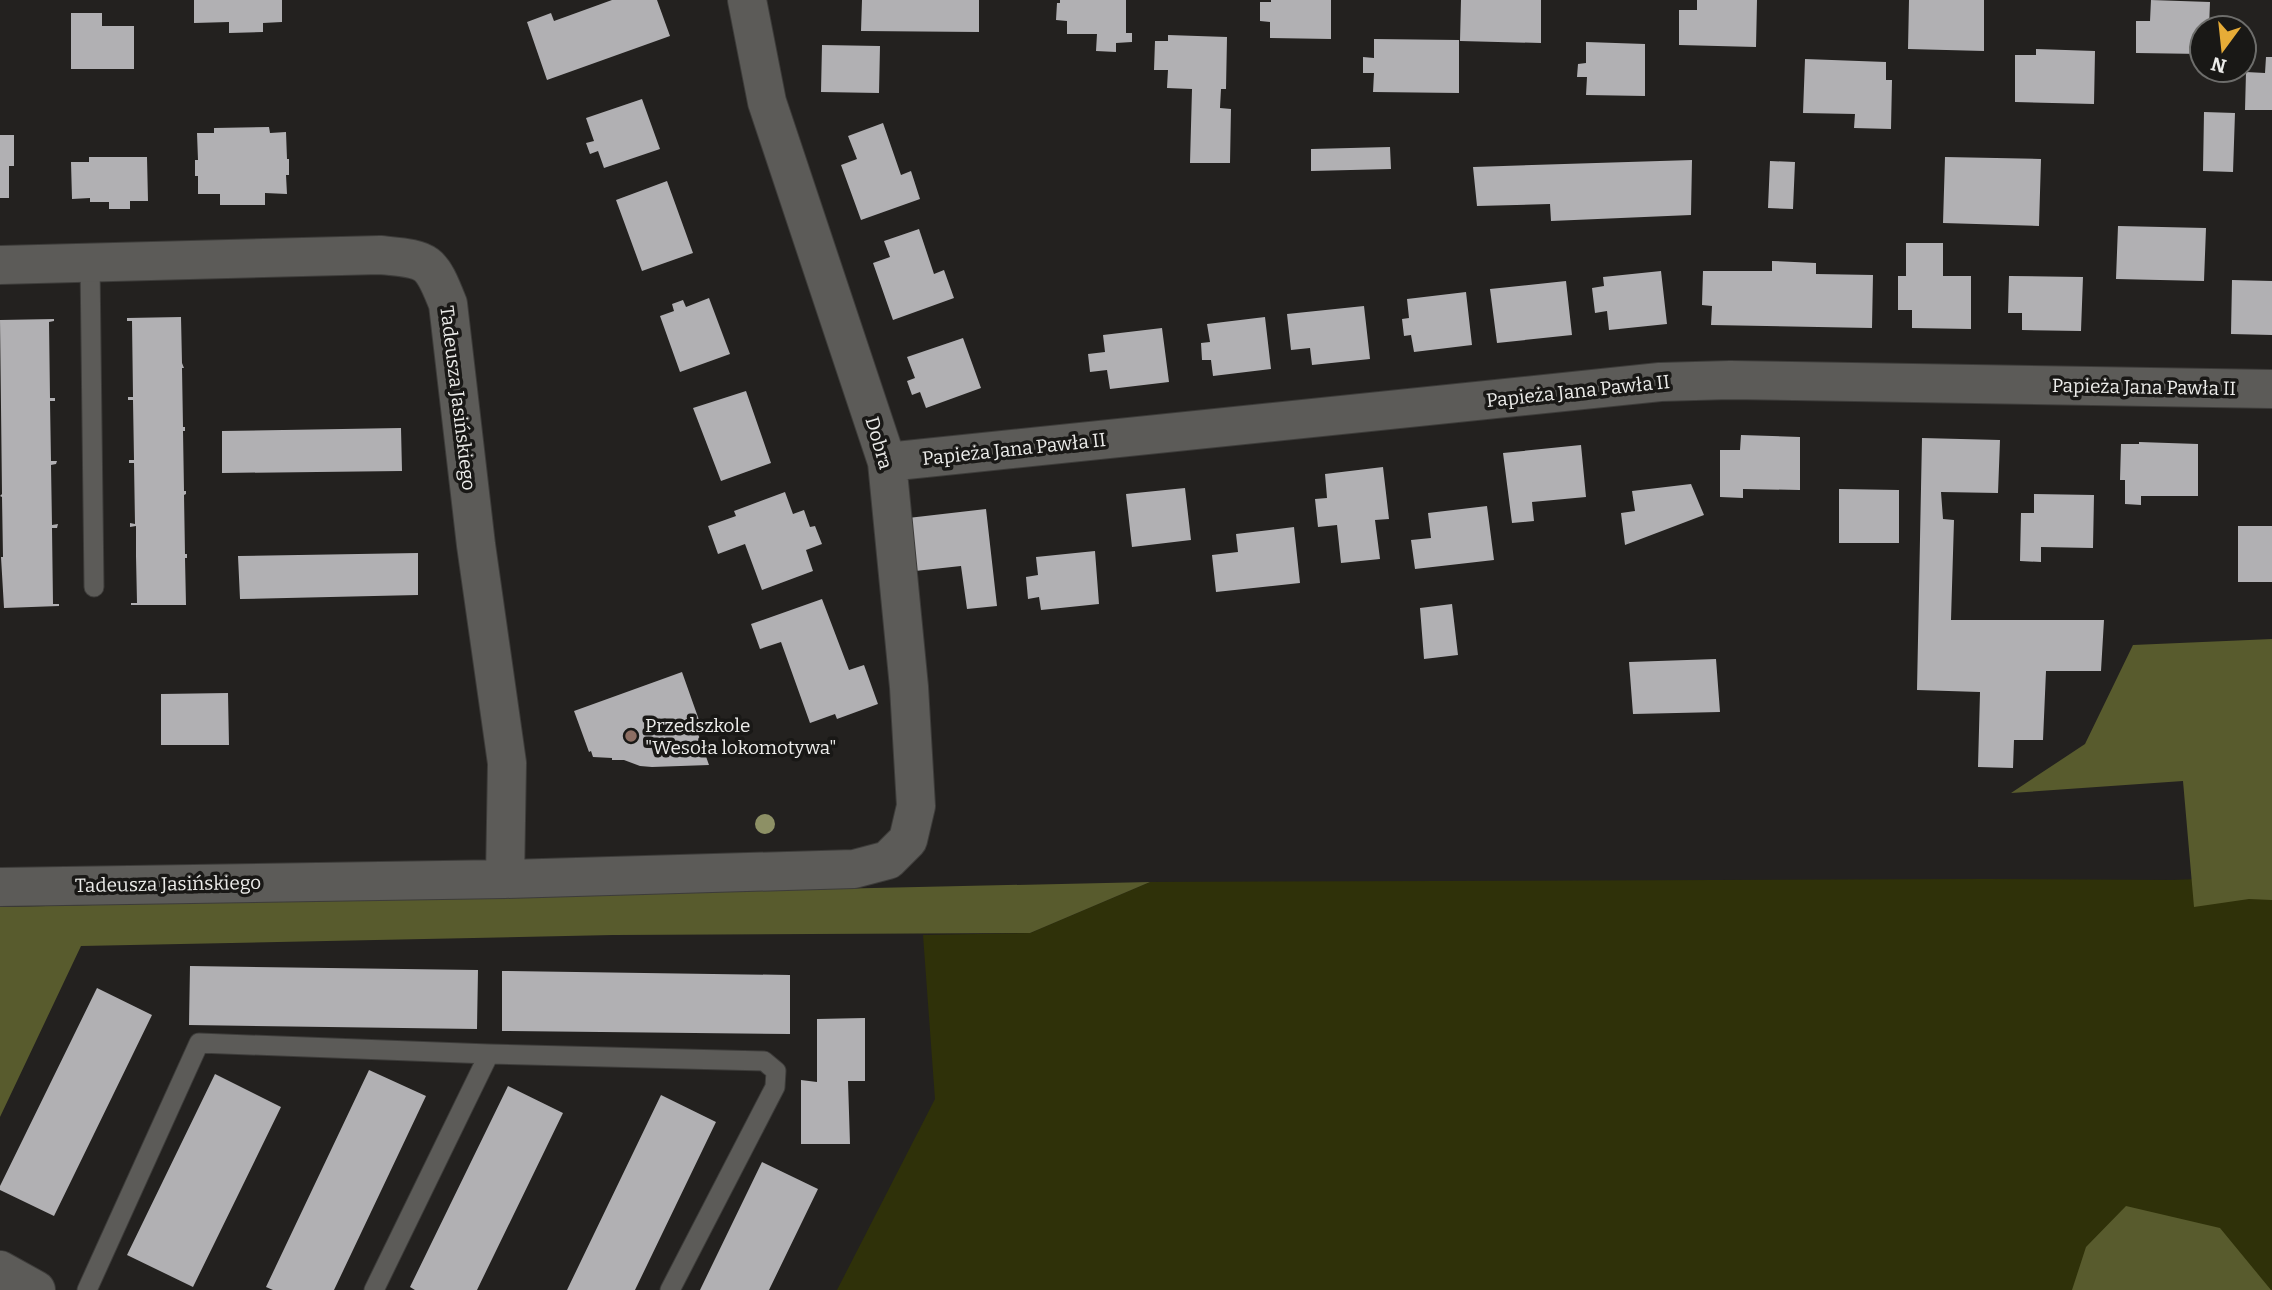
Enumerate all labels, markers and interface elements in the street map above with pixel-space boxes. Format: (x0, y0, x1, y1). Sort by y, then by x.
north arrow (2188, 14, 2258, 84)
text: N (2208, 52, 2229, 78)
street label: Tadeusza Jasińskiego (435, 304, 481, 492)
street label: Papieża Jana Pawła II (1485, 370, 1671, 412)
street label: Papieża Jana Pawła II (2052, 374, 2236, 400)
street label: Dobra (861, 414, 898, 473)
street label: Papieża Jana Pawła II (921, 428, 1107, 470)
place label: Przedszkole "Wesoła lokomotywa" (645, 714, 837, 759)
marker: Przedszkole "Wesoła lokomotywa" (623, 728, 639, 744)
street label: Tadeusza Jasińskiego (75, 871, 261, 897)

